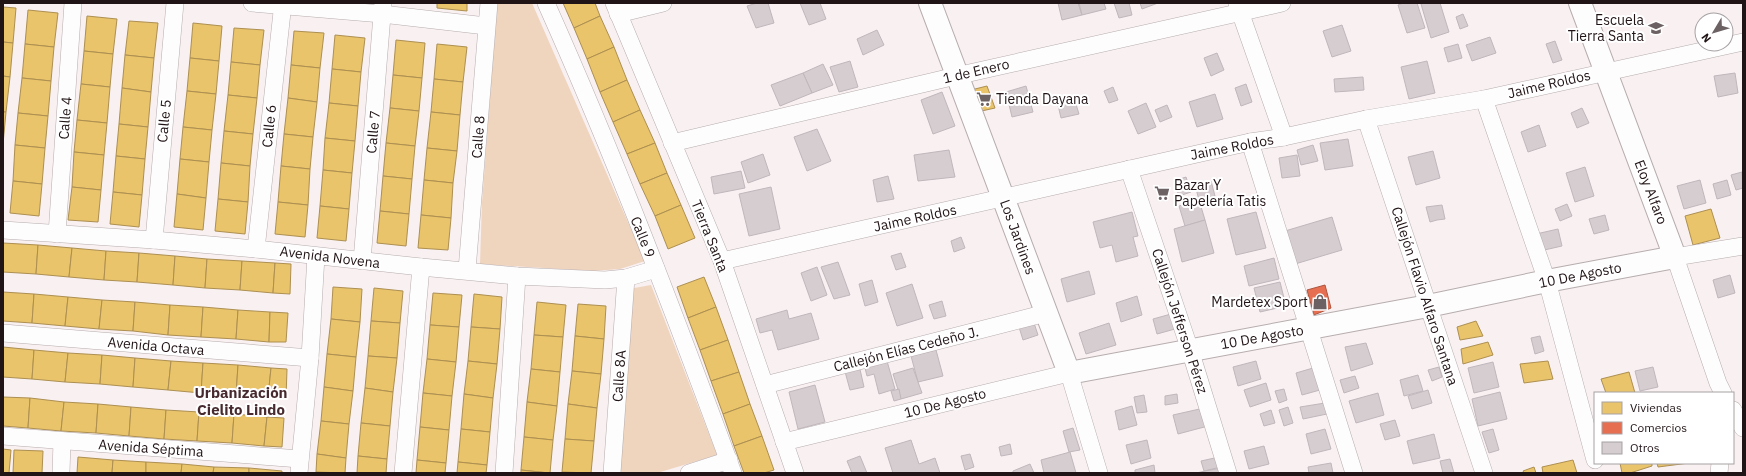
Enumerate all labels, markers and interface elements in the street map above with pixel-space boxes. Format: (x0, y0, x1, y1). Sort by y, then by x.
place label: Escuela Tierra Santa (1568, 11, 1645, 45)
north arrow (1694, 12, 1734, 52)
school or university icon: Escuela Tierra Santa (1647, 19, 1665, 37)
text: N (1698, 31, 1714, 46)
street label: 1 de Enero (941, 55, 1011, 87)
street label: Jaime Roldos (1506, 66, 1592, 102)
supermarket icon: Tienda Dayana (975, 90, 993, 108)
place label: Tienda Dayana (996, 90, 1089, 108)
street label: Calle 4 (55, 96, 75, 140)
street label: Calle 5 (153, 99, 175, 143)
street label: Calle 6 (258, 104, 280, 148)
street label: Calle 7 (362, 110, 384, 154)
street label: Calle 8 (468, 115, 488, 159)
street label: Jaime Roldos (1189, 130, 1275, 164)
street label: Eloy Alfaro (1630, 157, 1672, 227)
place label: Bazar Y Papelería Tatis (1174, 176, 1266, 210)
supermarket icon: Bazar Y Papelería Tatis (1153, 184, 1171, 202)
street label: Tierra Santa (687, 197, 733, 275)
street label: Los Jardines (996, 197, 1040, 277)
street label: Jaime Roldos (872, 200, 958, 236)
street label: Callejón Flavio Alfaro Santana (1388, 204, 1463, 388)
street label: Calle 9 (627, 214, 659, 260)
street label: Avenida Novena (279, 242, 382, 272)
street label: Callejón Jefferson Pérez (1148, 246, 1212, 396)
street label: 10 De Agosto (1537, 258, 1623, 292)
place label: Mardetex Sport (1211, 293, 1308, 311)
shop icon: Mardetex Sport (1311, 293, 1329, 311)
street label: 10 De Agosto (1219, 321, 1305, 353)
street label: Callejón Elías Cedeño J. (832, 322, 980, 376)
street label: Avenida Octava (107, 333, 206, 359)
street label: Calle 8A (608, 349, 630, 403)
district label: Urbanización Cielito Lindo (194, 383, 288, 419)
street label: 10 De Agosto (902, 384, 988, 422)
legend (1594, 392, 1734, 464)
text: Viviendas (1630, 400, 1682, 415)
text: Comercios (1630, 420, 1687, 435)
street label: Avenida Séptima (98, 435, 205, 461)
text: Otros (1630, 440, 1660, 455)

